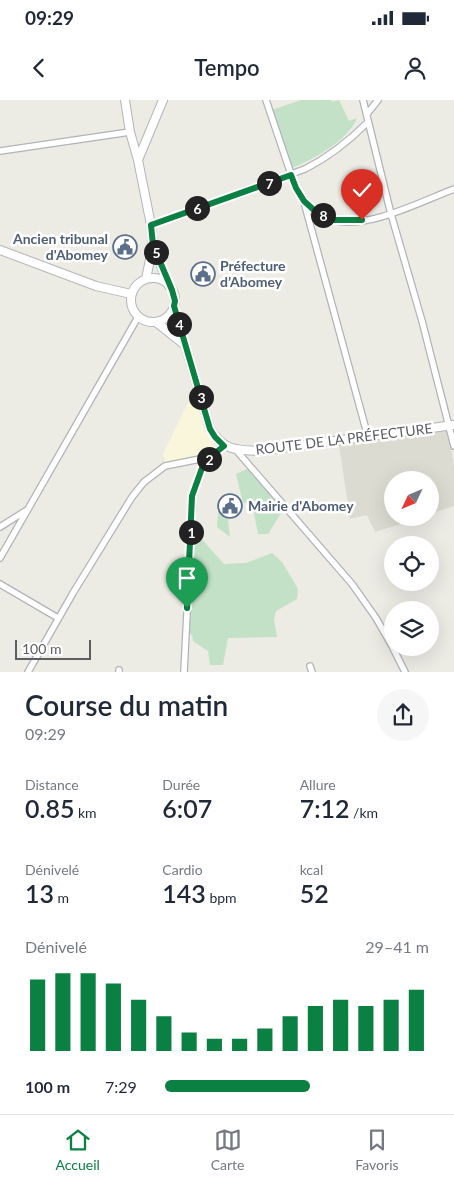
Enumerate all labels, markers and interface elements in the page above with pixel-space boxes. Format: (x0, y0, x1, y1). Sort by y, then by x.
text: 09:29 (25, 6, 74, 29)
icon: back (25, 54, 53, 82)
text: Tempo (194, 54, 260, 81)
icon: person (401, 54, 429, 82)
pin (341, 169, 383, 220)
pin: 7 (256, 170, 282, 196)
text: 7 (265, 175, 274, 192)
icon: check (348, 176, 376, 204)
pin: 6 (184, 196, 210, 220)
text: 6 (193, 200, 202, 217)
pin: 8 (310, 202, 336, 228)
text: 8 (319, 207, 328, 224)
place label: Ancien tribunal d'Abomey (12, 230, 109, 263)
public building icon: Ancien tribunal d'Abomey (112, 234, 138, 260)
pin: 5 (144, 240, 168, 264)
text: 5 (152, 244, 161, 261)
place label: Préfecture d’Abomey (220, 257, 286, 290)
public building icon: Préfecture d’Abomey (190, 261, 216, 287)
pin: 4 (166, 312, 192, 336)
text: 4 (175, 316, 184, 333)
pin: 3 (188, 384, 214, 410)
text: 3 (197, 389, 206, 406)
street label: ROUTE DE LA PRÉFECTURE (255, 419, 433, 458)
pin: 2 (196, 446, 222, 472)
text: 2 (205, 451, 214, 468)
north arrow (384, 471, 439, 526)
map controls (384, 471, 439, 656)
public building icon: Mairie d'Abomey (217, 493, 243, 519)
place label: Mairie d'Abomey (248, 497, 354, 514)
pin: 1 (178, 520, 204, 544)
text: 1 (187, 524, 196, 541)
button: locate (384, 536, 439, 591)
pin (166, 557, 208, 608)
icon: arrive (173, 564, 201, 592)
button: layers (384, 601, 439, 656)
scale bar (15, 636, 91, 660)
text: 100 m (22, 640, 61, 657)
text: Course du matin (25, 688, 228, 722)
button: share (377, 689, 429, 741)
text: 09:29 (25, 724, 66, 743)
text: Distance (25, 776, 79, 793)
text: Durée (162, 776, 200, 793)
text: Allure (300, 776, 336, 793)
text: 0.85 (25, 793, 74, 823)
text: 6:07 (162, 793, 212, 823)
text: 7:12 (300, 793, 350, 823)
text: km (74, 804, 97, 821)
text: /km (350, 804, 378, 821)
text: Dénivelé (25, 861, 79, 878)
text: Cardio (162, 861, 203, 878)
text: kcal (300, 861, 323, 878)
text: 13 (25, 878, 54, 908)
text: 143 (162, 878, 206, 908)
text: 52 (300, 878, 329, 908)
text: m (54, 889, 69, 906)
text: bpm (206, 889, 237, 906)
text: Dénivelé (25, 937, 87, 956)
text: 29–41 m (365, 937, 429, 956)
text: 100 m (25, 1077, 70, 1096)
text: 7:29 (105, 1077, 137, 1096)
tab: Accueil (55, 1126, 100, 1173)
tab: Carte (211, 1126, 244, 1173)
tab: Favoris (355, 1126, 399, 1173)

